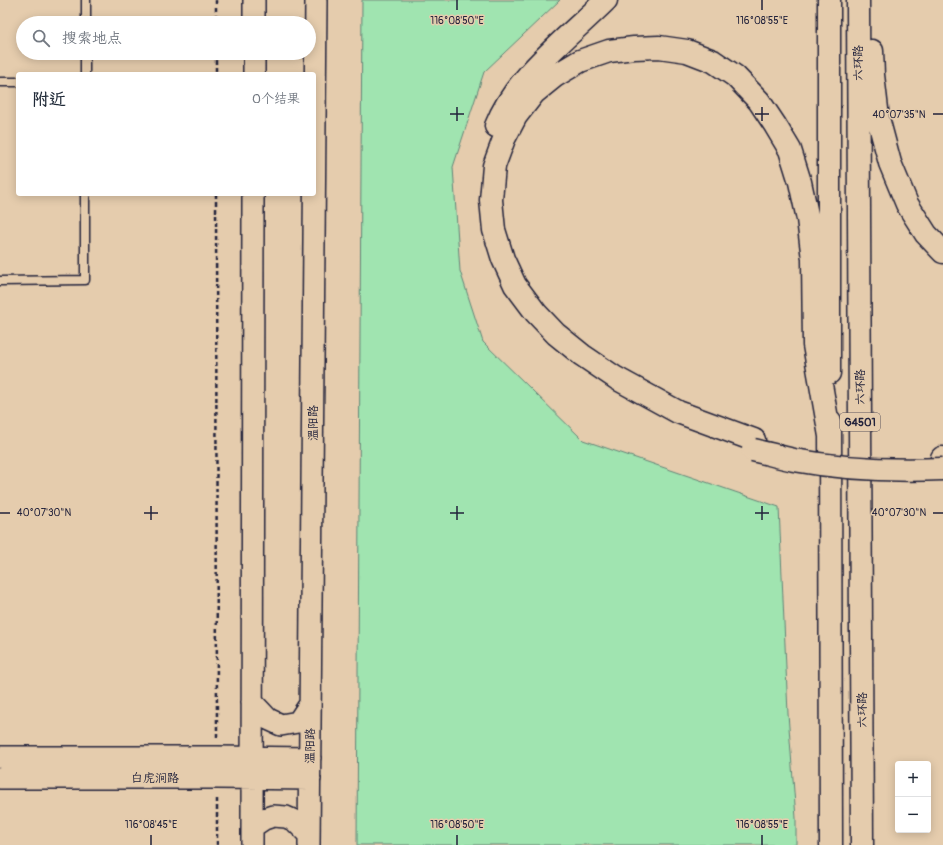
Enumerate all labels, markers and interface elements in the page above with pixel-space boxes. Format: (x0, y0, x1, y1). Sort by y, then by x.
text: 116°08'50"E (430, 15, 484, 27)
text: 116°08'55"E (736, 15, 788, 27)
search box (16, 16, 316, 60)
icon: search (30, 27, 52, 49)
text: 搜索地点 (62, 29, 122, 48)
street label: 六环路 (851, 45, 866, 81)
text: 附近 (32, 89, 66, 110)
text: 0个结果 (252, 91, 300, 107)
text: 40°07'35"N (873, 109, 926, 121)
street label: 六环路 (853, 369, 868, 405)
street label: 温阳路 (306, 405, 321, 441)
road number: G4501 (840, 413, 880, 431)
text: 40°07'30"N (17, 507, 71, 519)
text: 40°07'30"N (872, 507, 926, 519)
street label: 六环路 (855, 692, 870, 728)
street label: 温阳路 (303, 728, 318, 764)
map controls (895, 761, 931, 833)
button: + (895, 761, 931, 797)
street label: 白虎涧路 (131, 771, 179, 786)
button: − (895, 797, 931, 833)
text: 116°08'45"E (125, 819, 177, 831)
text: 116°08'50"E (430, 819, 484, 831)
text: 116°08'55"E (736, 819, 788, 831)

